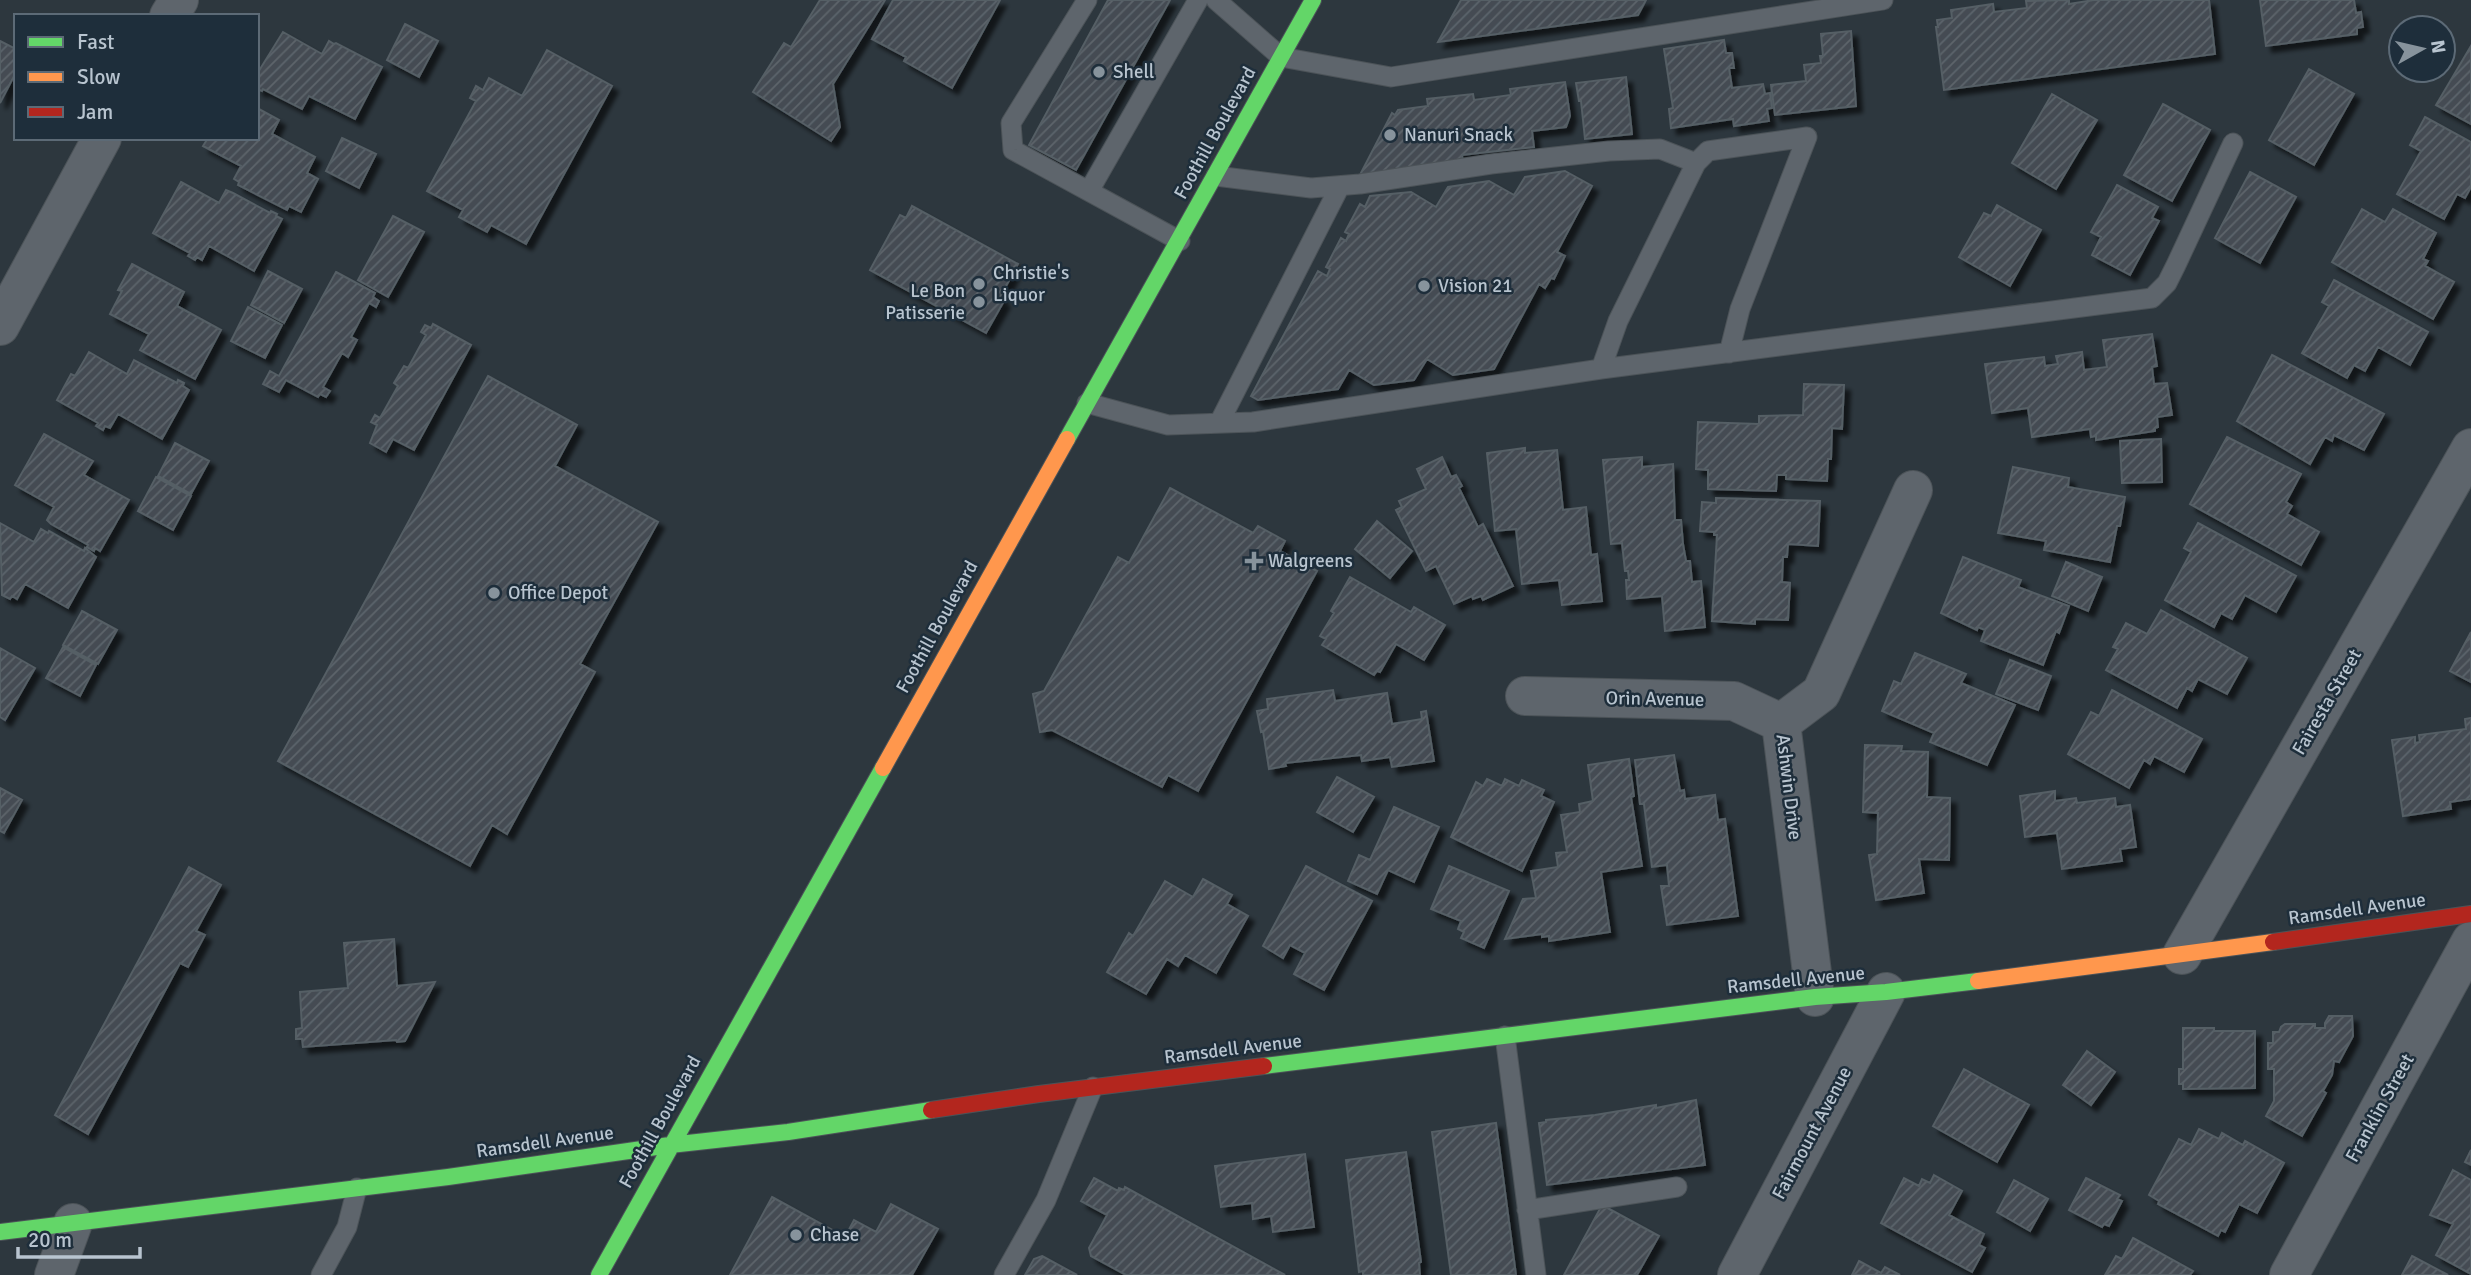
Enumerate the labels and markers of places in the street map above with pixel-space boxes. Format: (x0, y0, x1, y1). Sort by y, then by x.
place label: Shell (1113, 60, 1154, 84)
marker: Shell (1091, 64, 1107, 80)
place label: Nanuri Snack (1404, 123, 1513, 147)
marker: Nanuri Snack (1382, 127, 1398, 143)
place label: Christie's Liquor (993, 261, 1069, 307)
place label: Vision 21 (1438, 274, 1513, 298)
marker: Christie's Liquor (971, 276, 987, 292)
marker: Vision 21 (1416, 278, 1432, 294)
place label: Le Bon Patisserie (885, 279, 965, 325)
marker: Le Bon Patisserie (971, 294, 987, 310)
place label: Walgreens (1268, 549, 1353, 573)
marker: Walgreens (1246, 553, 1262, 569)
place label: Office Depot (508, 581, 609, 605)
marker: Office Depot (486, 585, 502, 601)
place label: Chase (810, 1223, 859, 1247)
marker: Chase (788, 1227, 804, 1243)

